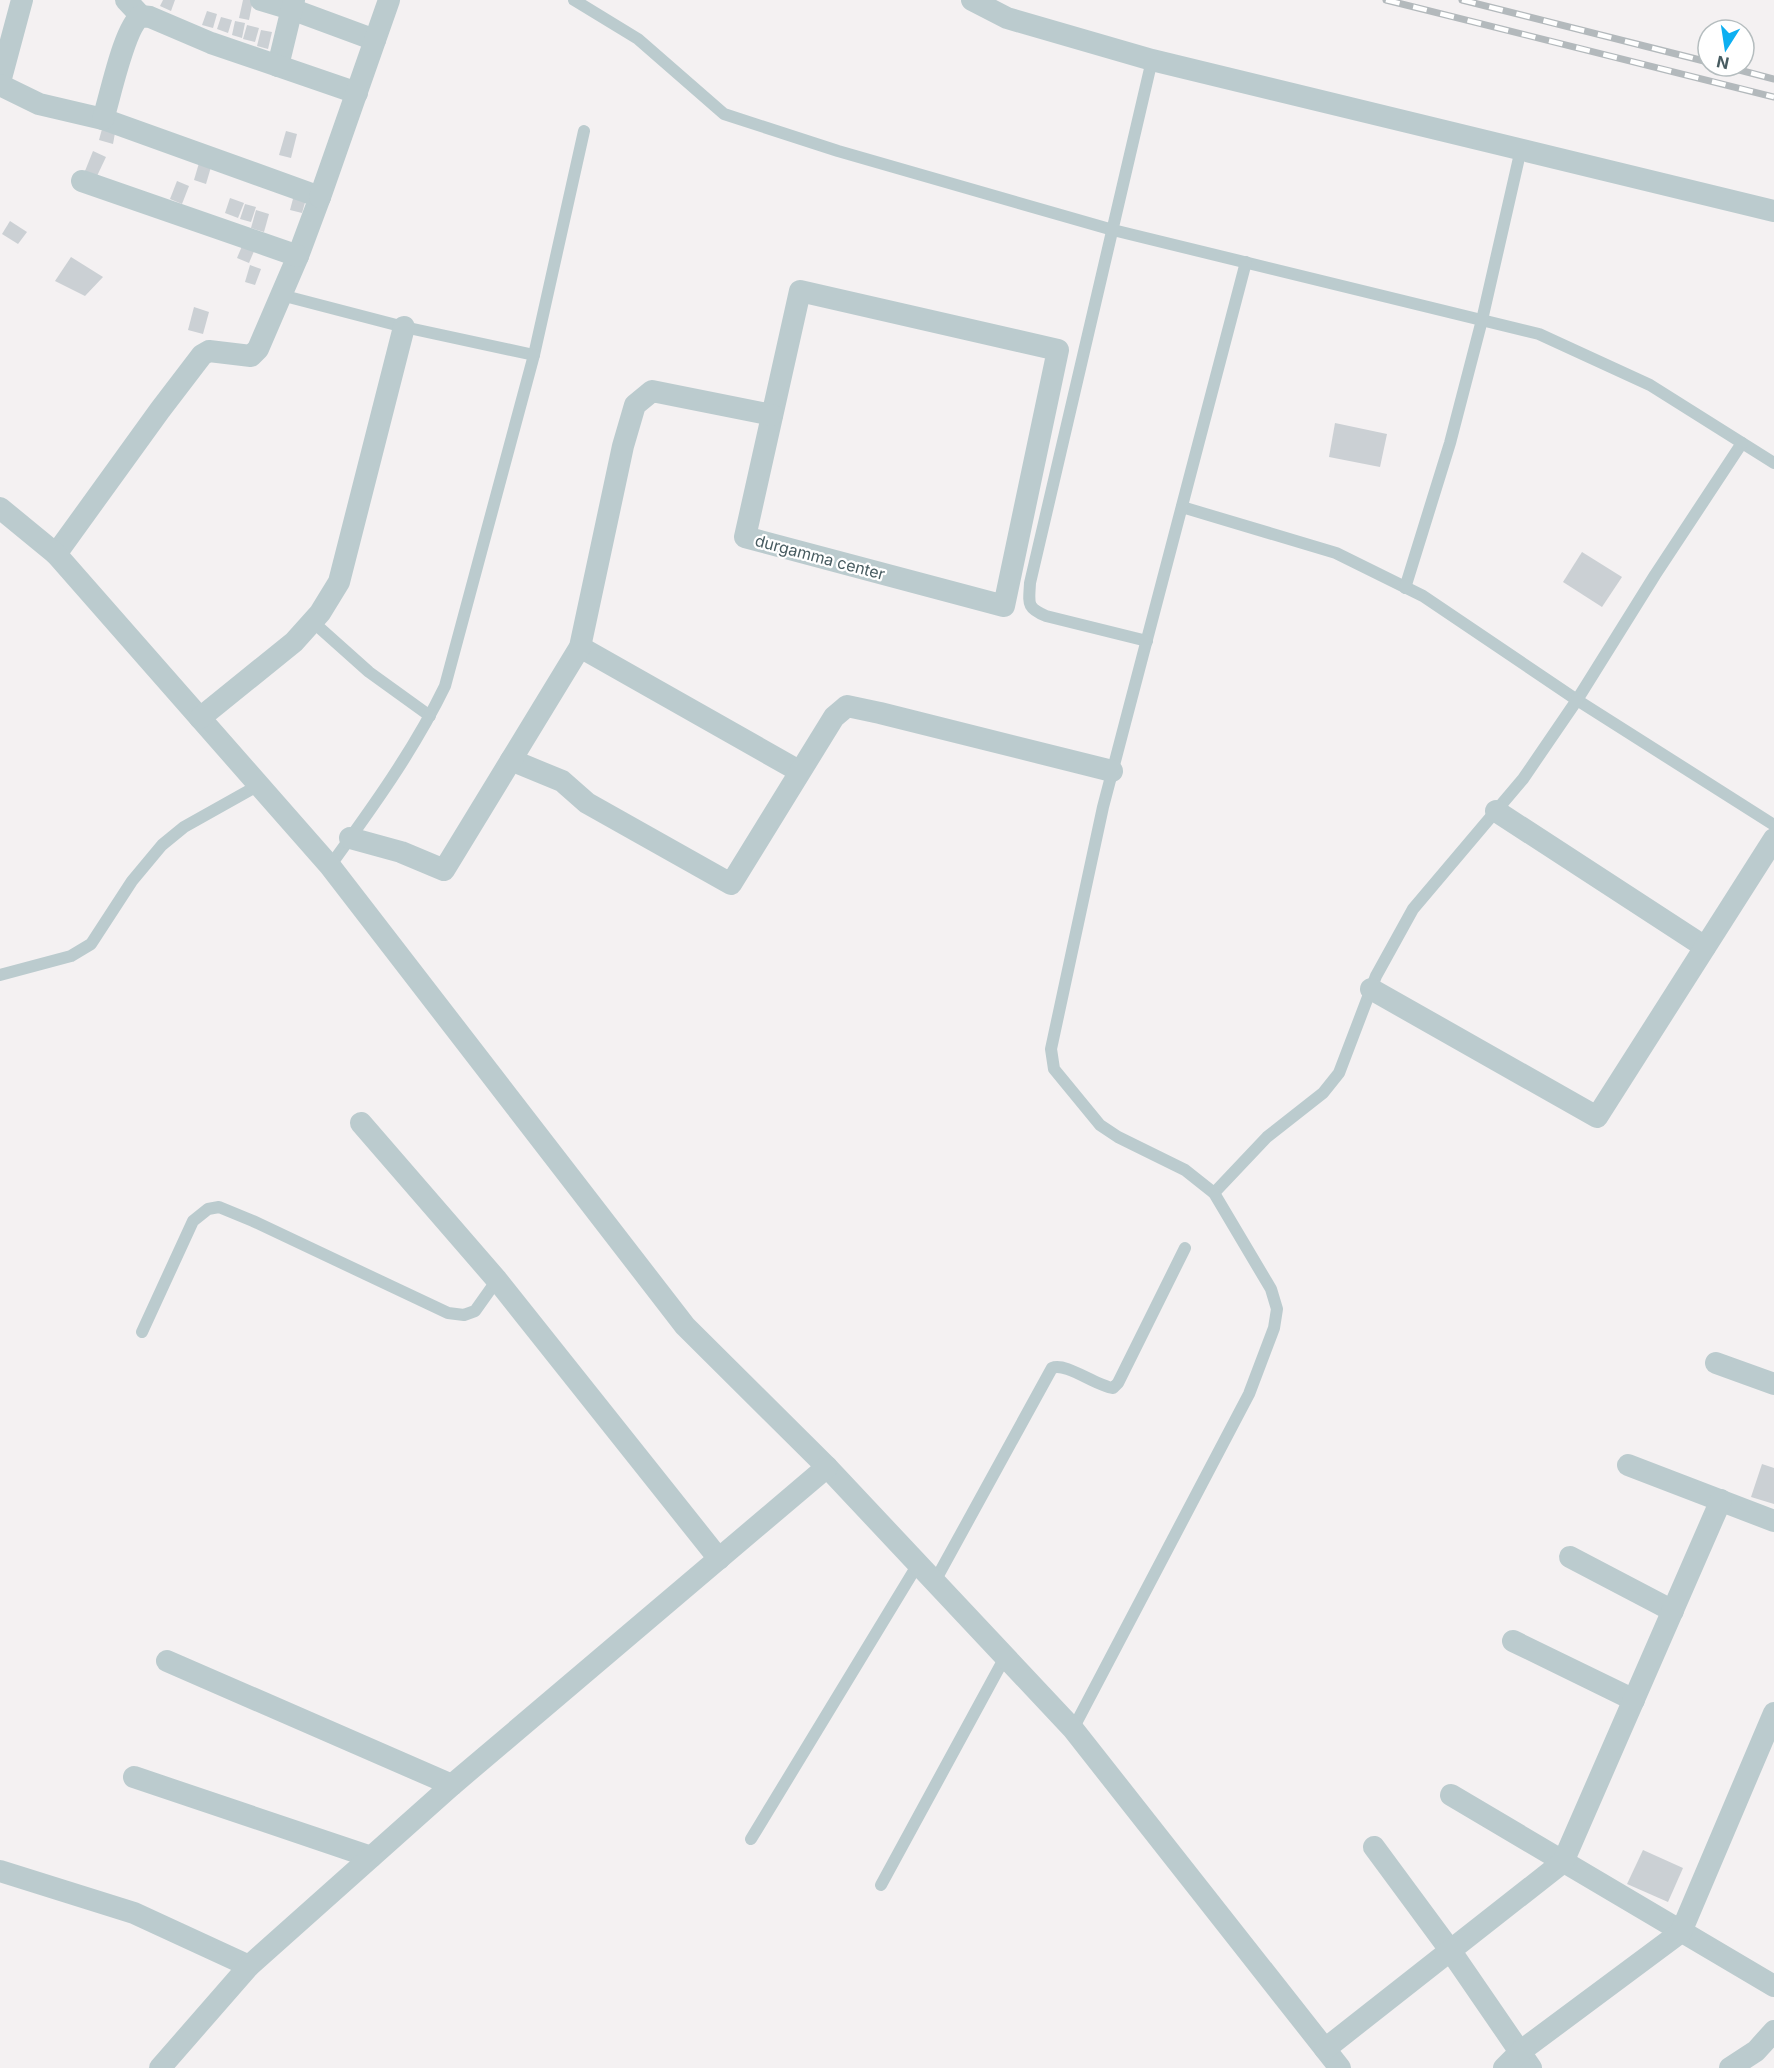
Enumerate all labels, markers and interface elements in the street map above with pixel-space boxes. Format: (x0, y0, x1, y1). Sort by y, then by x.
north arrow (1696, 18, 1756, 78)
text: N (1715, 52, 1731, 74)
street label: durgamma center (753, 530, 887, 584)

